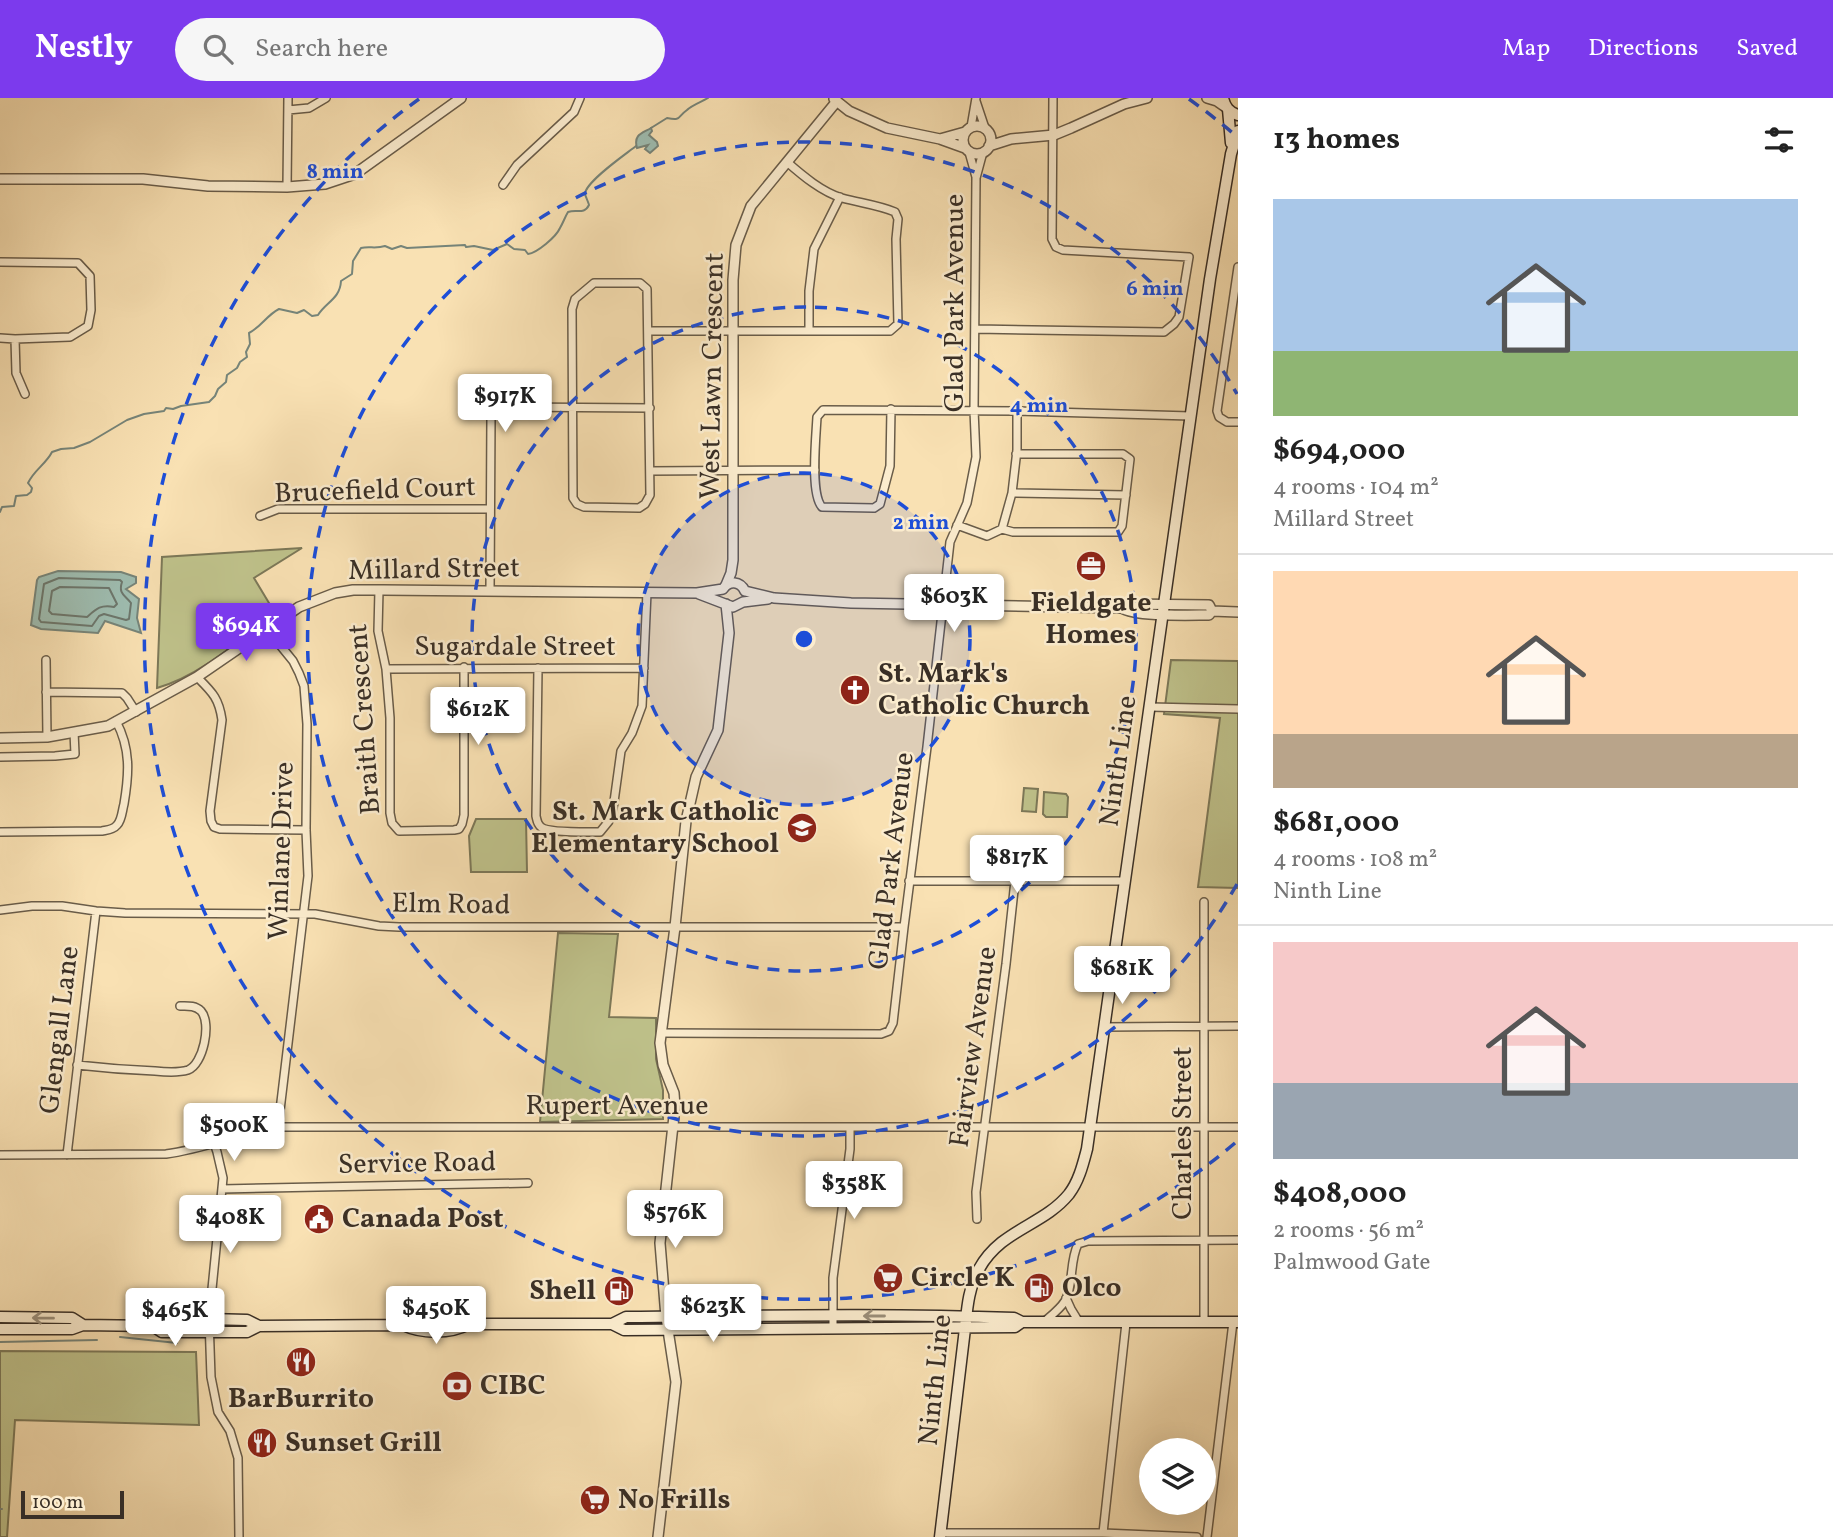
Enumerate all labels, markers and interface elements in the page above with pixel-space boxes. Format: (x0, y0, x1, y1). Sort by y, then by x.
search box (175, 18, 665, 81)
text: Nestly (35, 26, 133, 72)
icon: search (199, 30, 237, 68)
text: Search here (255, 31, 388, 67)
text: Map (1502, 32, 1550, 66)
text: Directions (1588, 32, 1698, 66)
text: Saved (1736, 32, 1798, 66)
text: 13 homes (1273, 119, 1400, 161)
icon: filters (1760, 121, 1798, 159)
text: 8 min (306, 158, 364, 187)
street label: Glad Park Avenue (936, 194, 975, 412)
icon: home (1473, 245, 1599, 371)
street label: West Lawn Crescent (691, 252, 735, 500)
text: 6 min (1126, 275, 1184, 304)
pin: $917K (456, 374, 554, 434)
text: $917K (474, 381, 536, 413)
text: 4 min (1010, 392, 1068, 421)
text: $694,000 (1273, 430, 1405, 472)
street label: Brucefield Court (273, 468, 477, 514)
text: 4 rooms · 104 m² (1273, 472, 1439, 504)
text: Millard Street (1273, 504, 1414, 536)
text: 2 min (893, 509, 949, 538)
street label: Millard Street (348, 549, 520, 591)
office icon: Fieldgate Homes (1074, 549, 1108, 583)
pin: $603K (905, 574, 1003, 634)
text: $603K (920, 581, 988, 613)
place label: Fieldgate Homes (1031, 584, 1151, 655)
pin: $694K (197, 603, 295, 663)
text: $694K (212, 610, 280, 642)
icon: home (1473, 617, 1599, 743)
street label: Braith Crescent (339, 622, 391, 816)
centre of rings (792, 627, 816, 651)
street label: Sugardale Street (414, 628, 616, 667)
place label: St. Mark's Catholic Church (878, 655, 1090, 726)
church icon: St. Mark's Catholic Church (838, 673, 872, 707)
pin: $612K (429, 688, 527, 747)
street label: Ninth Line (1090, 693, 1148, 829)
text: $612K (446, 694, 510, 726)
street label: Glad Park Avenue (859, 750, 925, 972)
street label: Winlane Drive (259, 761, 305, 941)
place label: St. Mark Catholic Elementary School (531, 793, 779, 864)
text: $681,000 (1273, 802, 1399, 844)
school or university icon: St. Mark Catholic Elementary School (785, 811, 819, 845)
pin: $817K (968, 836, 1066, 895)
text: $817K (986, 842, 1048, 874)
text: 4 rooms · 108 m² (1273, 844, 1437, 876)
text: Ninth Line (1273, 876, 1382, 908)
street label: Elm Road (391, 884, 511, 926)
street label: Glengall Lane (30, 944, 90, 1116)
street label: Fairview Avenue (941, 944, 1007, 1150)
pin: $681K (1073, 946, 1171, 1006)
text: $681K (1090, 953, 1154, 985)
icon: home (1473, 988, 1599, 1114)
street label: Charles Street (1164, 1046, 1203, 1220)
street label: Rupert Avenue (525, 1087, 709, 1126)
pin: $500K (185, 1104, 283, 1163)
text: $500K (200, 1110, 268, 1142)
street label: Service Road (338, 1143, 496, 1185)
pin: $358K (805, 1162, 903, 1221)
text: $358K (822, 1168, 886, 1200)
text: $408,000 (1273, 1173, 1406, 1215)
pin: $576K (626, 1190, 724, 1250)
pin: $408K (181, 1196, 279, 1255)
text: $576K (643, 1197, 707, 1229)
place label: Canada Post (342, 1200, 504, 1239)
text: $408K (195, 1202, 265, 1234)
public building icon: Canada Post (302, 1202, 336, 1236)
text: 2 rooms · 56 m² (1273, 1215, 1424, 1247)
text: Palmwood Gate (1273, 1247, 1430, 1279)
place label: Circle K (911, 1259, 1015, 1298)
supermarket icon: Circle K (871, 1261, 905, 1295)
place label: Olco (1062, 1269, 1122, 1308)
fuel station icon: Olco (1022, 1271, 1056, 1305)
place label: Shell (529, 1272, 596, 1311)
fuel station icon: Shell (602, 1274, 636, 1308)
pin: $623K (664, 1284, 762, 1344)
pin: $450K (387, 1286, 485, 1346)
pin: $465K (126, 1288, 224, 1348)
text: $623K (680, 1291, 746, 1323)
text: $450K (402, 1293, 470, 1325)
text: $465K (141, 1295, 209, 1327)
one-way arrow (863, 1309, 886, 1323)
one-way arrow (31, 1311, 54, 1325)
street label: Ninth Line (910, 1312, 962, 1448)
restaurant icon: BarBurrito (284, 1345, 318, 1379)
place label: CIBC (480, 1367, 545, 1406)
bank icon: CIBC (440, 1369, 474, 1403)
place label: BarBurrito (228, 1380, 374, 1419)
place label: Sunset Grill (285, 1424, 442, 1463)
restaurant icon: Sunset Grill (245, 1426, 279, 1460)
map controls (1139, 1438, 1216, 1515)
button: layers (1139, 1438, 1216, 1515)
place label: No Frills (618, 1481, 731, 1520)
supermarket icon: No Frills (578, 1483, 612, 1517)
scale bar (21, 1488, 124, 1520)
text: 100 m (32, 1490, 83, 1516)

